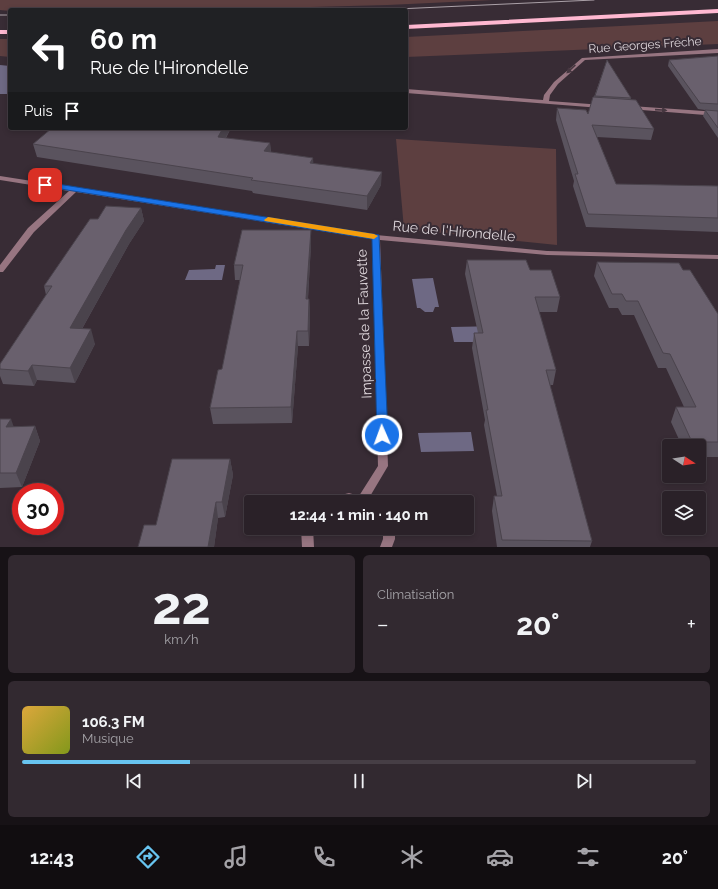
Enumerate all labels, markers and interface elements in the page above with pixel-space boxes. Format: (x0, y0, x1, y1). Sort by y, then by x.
text: 60 m (90, 23, 157, 56)
icon: left (24, 24, 76, 76)
street label: Rue Georges Frêche (588, 34, 702, 56)
text: Rue de l'Hirondelle (90, 57, 249, 78)
one-way arrow (566, 65, 576, 74)
icon: arrive (61, 100, 83, 122)
text: Puis (24, 102, 53, 120)
one-way arrow (655, 107, 667, 114)
pin (28, 168, 62, 202)
icon: arrive (34, 174, 56, 196)
street label: Rue de l'Hirondelle (392, 218, 516, 244)
street label: Impasse de la Fauvette (353, 249, 375, 399)
position arrow (361, 414, 403, 456)
north arrow (662, 439, 706, 483)
map controls (662, 439, 706, 535)
speed limit sign: 30 (12, 483, 64, 535)
button: layers (662, 491, 706, 535)
text: 12:44 · 1 min · 140 m (290, 506, 428, 524)
text: 22 (152, 575, 211, 636)
text: Climatisation (377, 587, 454, 602)
text: 20° (516, 607, 560, 642)
text: − (377, 611, 389, 637)
text: + (687, 611, 696, 637)
text: km/h (164, 632, 199, 647)
text: 106.3 FM (82, 713, 145, 731)
text: Musique (82, 731, 134, 746)
icon: previous (123, 770, 145, 792)
icon: pause (348, 770, 370, 792)
icon: next (573, 770, 595, 792)
icon: directions (134, 843, 162, 871)
icon: music (222, 843, 250, 871)
icon: phone (310, 843, 338, 871)
icon: climate (398, 843, 426, 871)
icon: car (486, 843, 514, 871)
icon: filters (574, 843, 602, 871)
text: 12:43 (30, 847, 74, 868)
text: 20° (662, 847, 688, 868)

